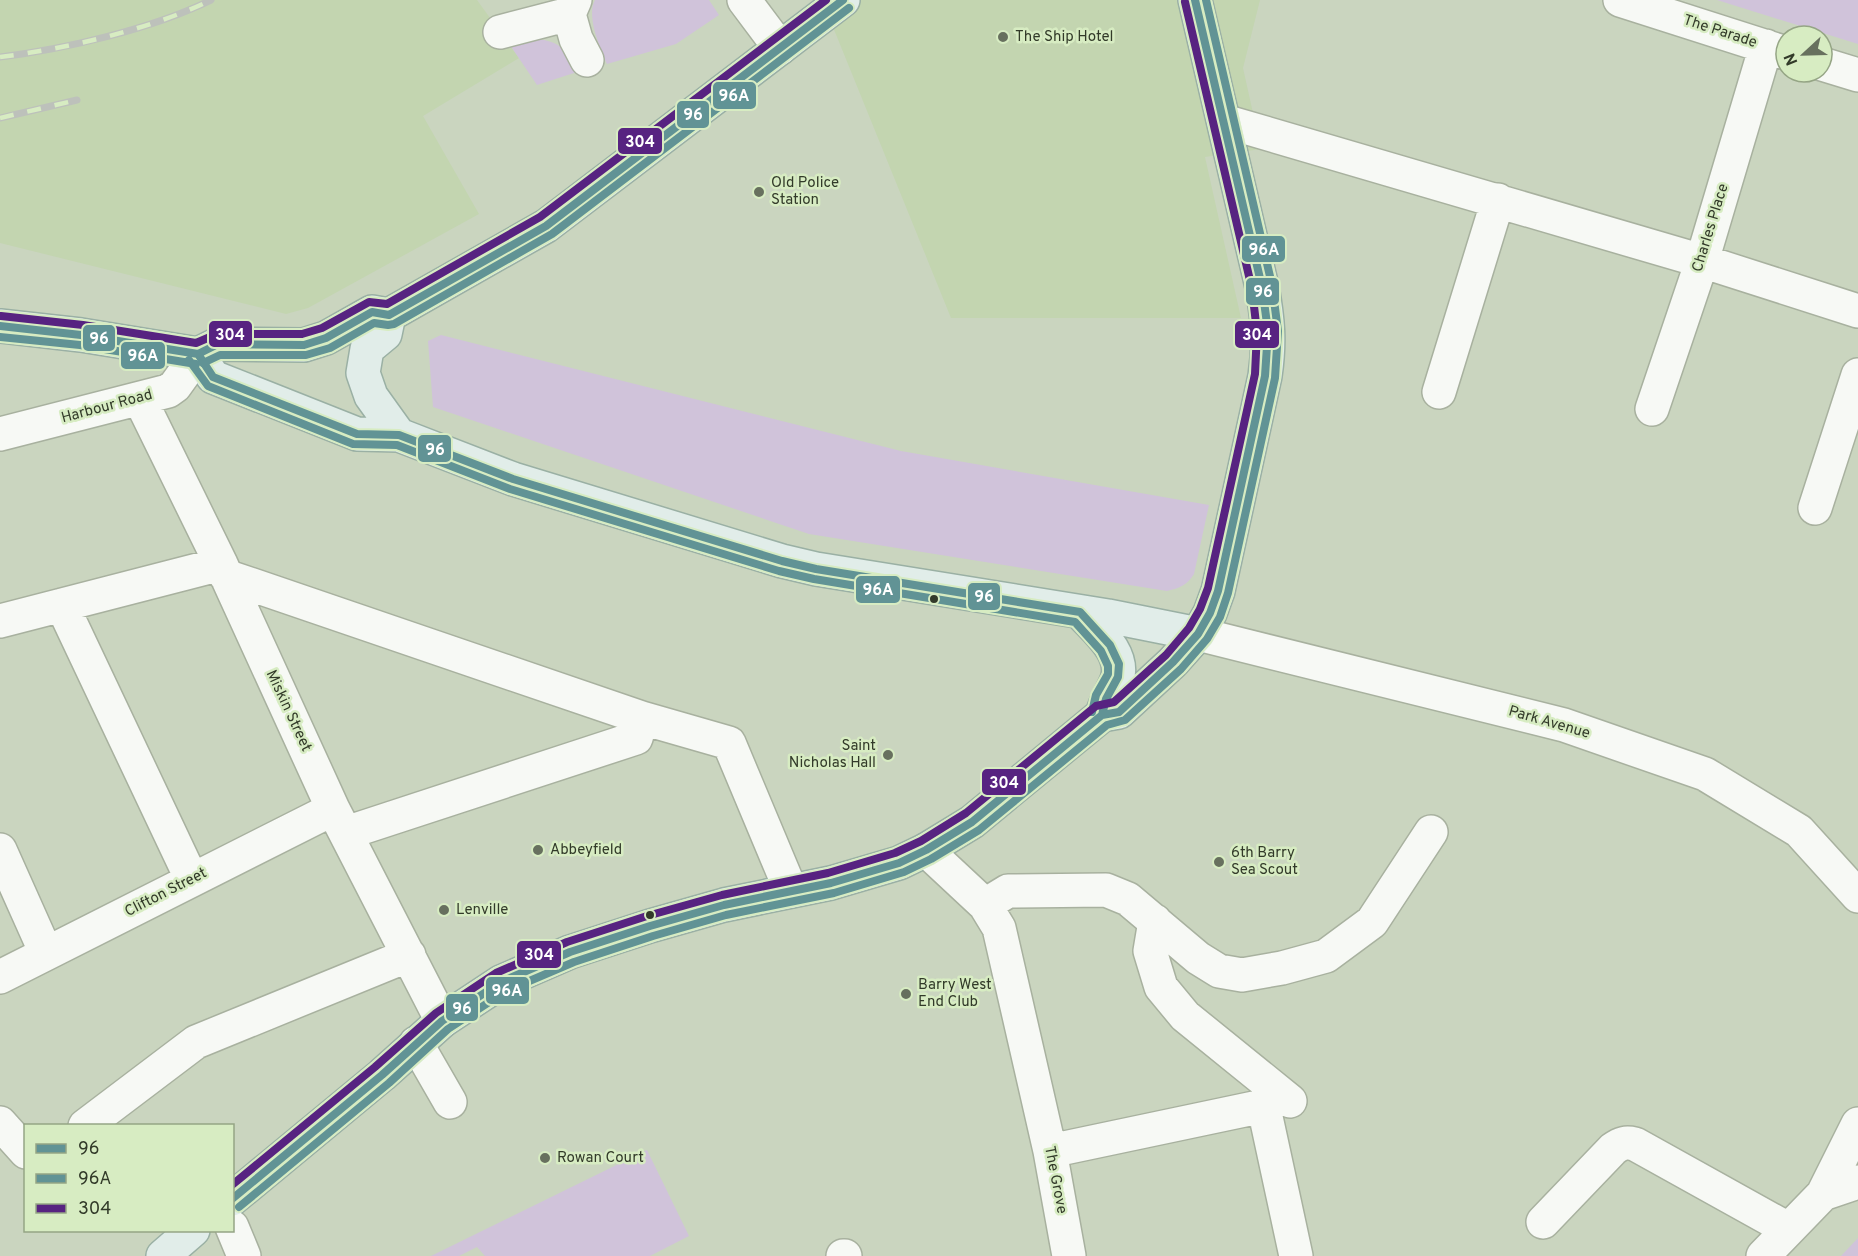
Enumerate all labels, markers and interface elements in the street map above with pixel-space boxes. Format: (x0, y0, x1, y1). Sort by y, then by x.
street label: The Parade (1681, 11, 1759, 53)
north arrow (1774, 24, 1834, 84)
place label: The Ship Hotel (1015, 28, 1114, 47)
marker: The Ship Hotel (996, 30, 1010, 44)
text: N (1781, 50, 1803, 68)
line badge: 96A (712, 81, 757, 110)
text: 96A (718, 87, 750, 107)
line badge: 96 (676, 100, 710, 129)
text: 96 (683, 106, 703, 126)
line badge: 304 (617, 127, 663, 155)
text: 304 (625, 133, 655, 153)
place label: Old Police Station (771, 174, 839, 210)
street label: Charles Place (1689, 181, 1733, 275)
marker: Old Police Station (752, 185, 766, 199)
line badge: 96A (1241, 235, 1286, 263)
text: 96A (1248, 241, 1280, 261)
line badge: 96 (1245, 277, 1280, 306)
text: 96 (1253, 283, 1273, 303)
line badge: 304 (208, 320, 253, 348)
line badge: 304 (1234, 320, 1280, 349)
line badge: 96 (82, 324, 116, 352)
text: 304 (215, 326, 245, 346)
text: 304 (1242, 326, 1272, 346)
text: 96 (89, 330, 109, 350)
line badge: 96A (120, 341, 166, 370)
text: 96A (127, 347, 159, 367)
street label: Harbour Road (59, 386, 155, 428)
line badge: 96 (417, 434, 452, 463)
text: 96 (425, 441, 445, 461)
line badge: 96A (855, 575, 901, 604)
text: 96A (862, 581, 894, 601)
line badge: 96 (967, 582, 1001, 611)
text: 96 (974, 588, 994, 608)
unlabelled marker (928, 593, 940, 605)
street label: Miskin Street (261, 667, 315, 755)
street label: Park Avenue (1506, 702, 1592, 744)
place label: Saint Nicholas Hall (789, 737, 876, 773)
marker: Saint Nicholas Hall (881, 748, 895, 762)
line badge: 304 (981, 768, 1027, 796)
text: 304 (989, 774, 1019, 794)
place label: Abbeyfield (550, 841, 622, 860)
marker: Abbeyfield (531, 843, 545, 857)
place label: 6th Barry Sea Scout (1231, 844, 1298, 880)
marker: 6th Barry Sea Scout (1212, 855, 1226, 869)
street label: Clifton Street (122, 864, 210, 922)
place label: Lenville (456, 901, 508, 920)
marker: Lenville (437, 903, 451, 917)
unlabelled marker (644, 909, 656, 921)
line badge: 304 (516, 940, 562, 969)
text: 304 (524, 946, 554, 966)
line badge: 96A (485, 976, 530, 1005)
place label: Barry West End Club (918, 976, 992, 1012)
text: 96A (491, 982, 523, 1002)
marker: Barry West End Club (899, 987, 913, 1001)
line badge: 96 (445, 993, 479, 1022)
text: 96 (452, 1000, 472, 1020)
legend (24, 1124, 234, 1232)
text: 96 (78, 1138, 100, 1161)
street label: The Grove (1039, 1144, 1071, 1216)
place label: Rowan Court (557, 1149, 644, 1168)
marker: Rowan Court (538, 1151, 552, 1165)
text: 96A (78, 1168, 111, 1191)
text: 304 (78, 1198, 111, 1221)

